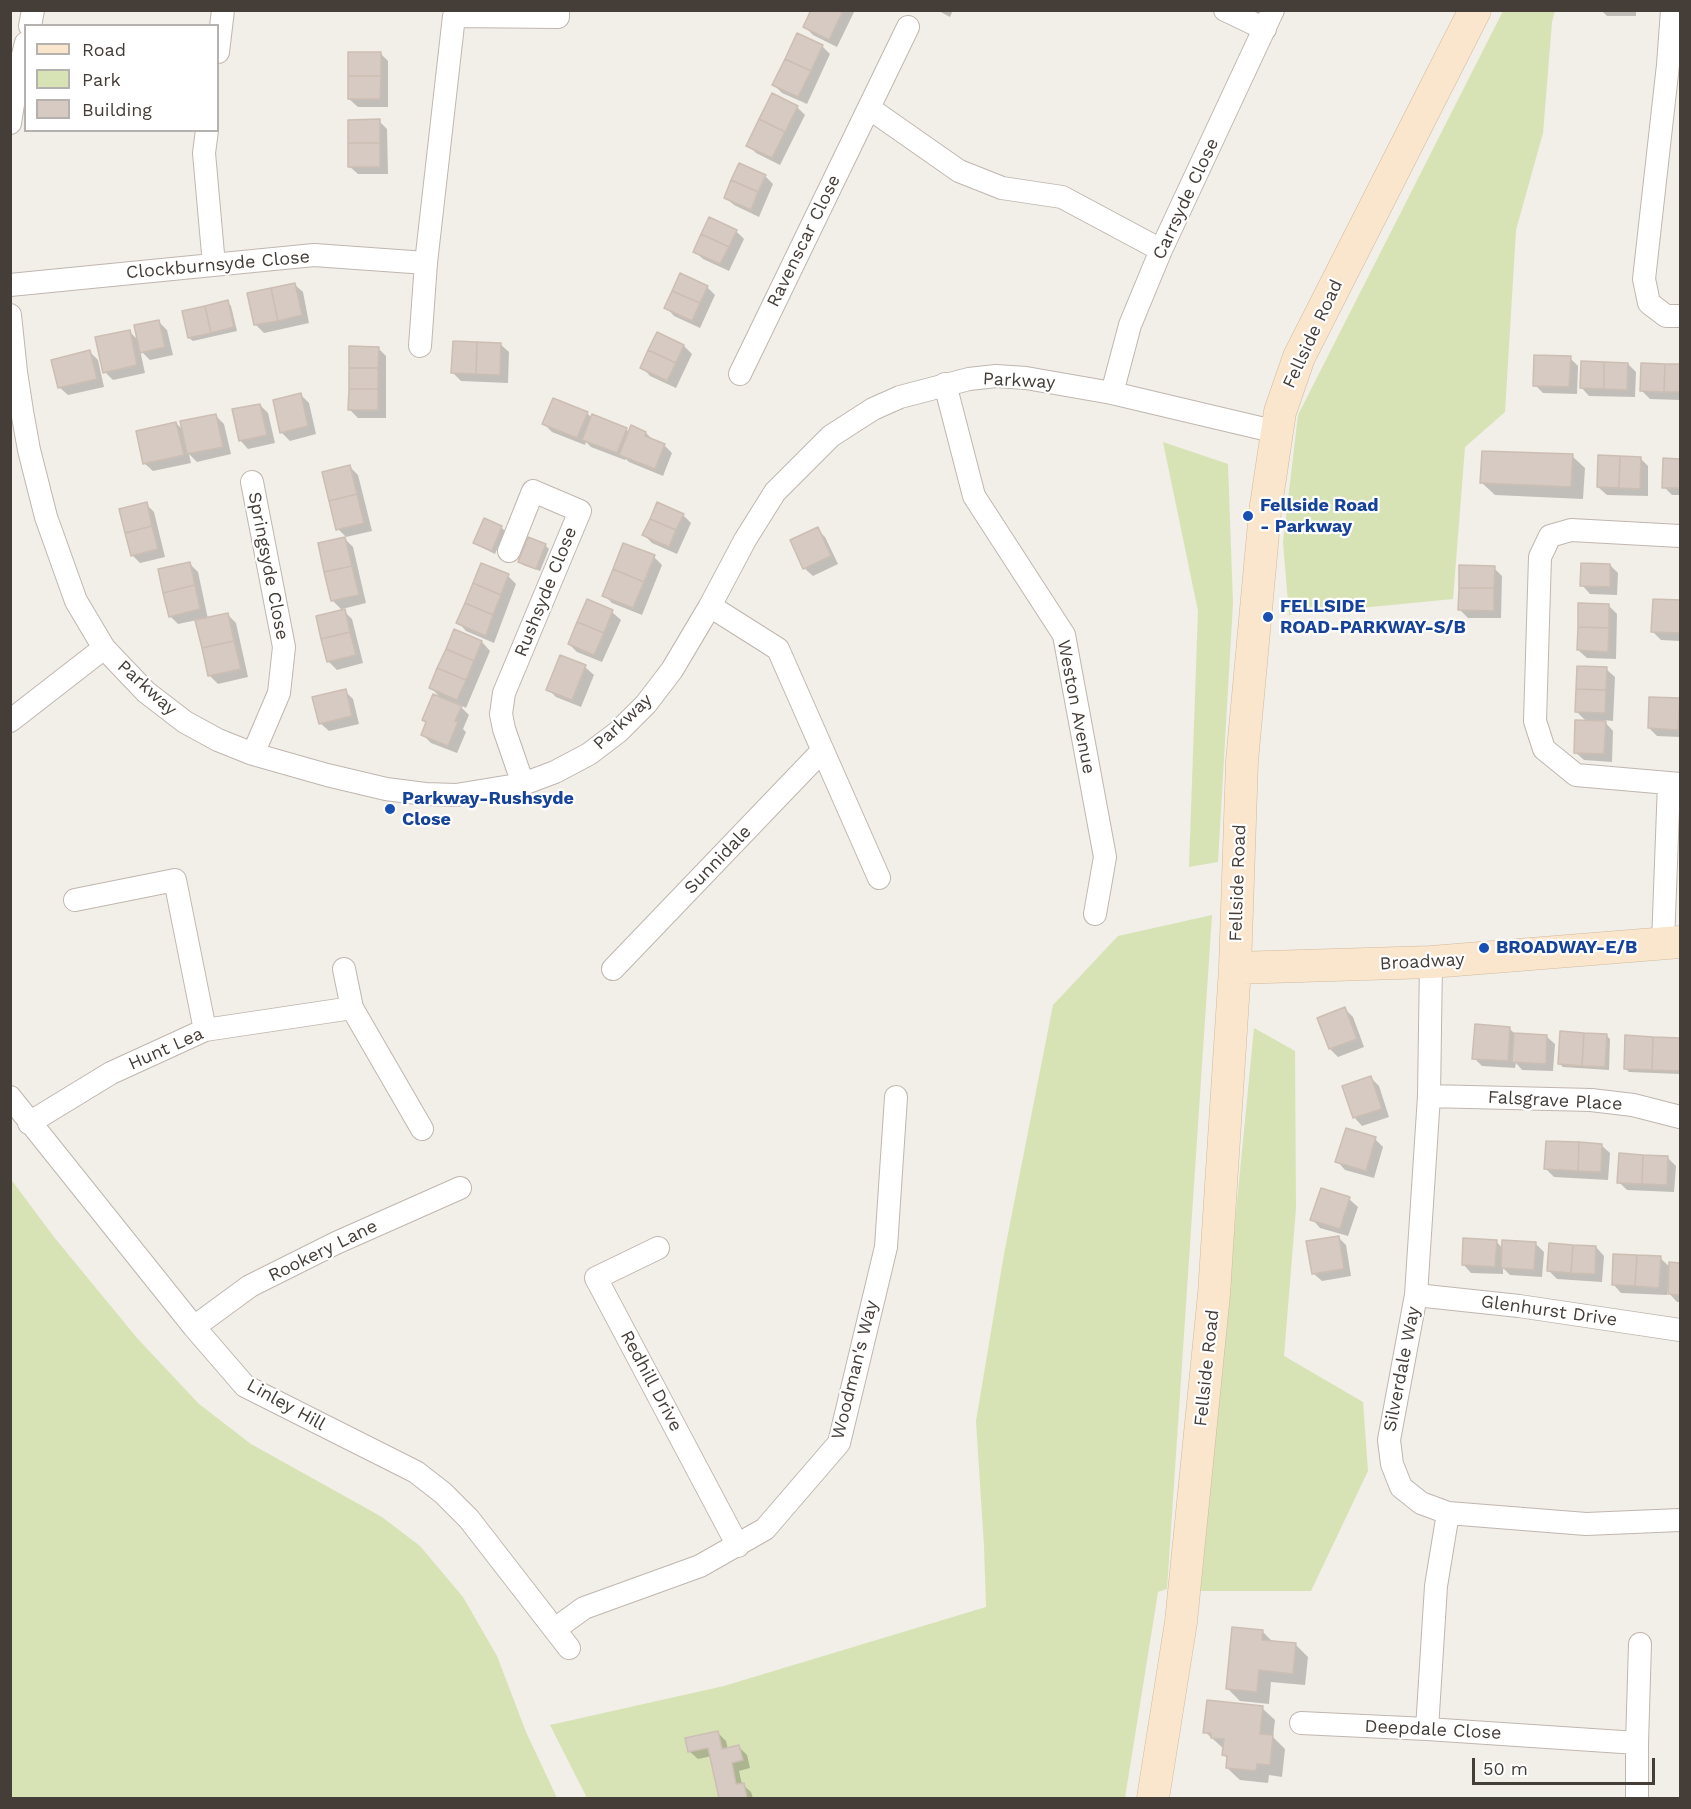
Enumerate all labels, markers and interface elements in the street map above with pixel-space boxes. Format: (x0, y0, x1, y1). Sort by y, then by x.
legend (24, 24, 219, 132)
text: Road (82, 39, 126, 60)
text: Park (82, 69, 121, 90)
text: Building (82, 99, 152, 120)
street label: Carrsyde Close (1148, 135, 1224, 263)
street label: Ravenscar Close (763, 171, 845, 311)
street label: Clockburnsyde Close (125, 246, 311, 284)
street label: Fellside Road (1278, 276, 1348, 392)
street label: Parkway (982, 368, 1056, 394)
street label: Springsyde Close (243, 490, 293, 642)
place label: Fellside Road - Parkway (1260, 495, 1379, 538)
marker: Fellside Road - Parkway (1241, 509, 1255, 523)
street label: Rushsyde Close (510, 524, 582, 660)
place label: FELLSIDE ROAD-PARKWAY-S/B (1280, 596, 1466, 638)
marker: FELLSIDE ROAD-PARKWAY-S/B (1261, 610, 1275, 624)
street label: Weston Avenue (1052, 638, 1100, 776)
street label: Parkway (113, 656, 181, 720)
street label: Parkway (589, 689, 657, 755)
place label: Parkway-Rushsyde Close (402, 788, 574, 830)
marker: Parkway-Rushsyde Close (383, 802, 397, 816)
street label: Sunnidale (680, 821, 756, 899)
street label: Fellside Road (1225, 824, 1251, 942)
place label: BROADWAY-E/B (1496, 937, 1637, 959)
marker: BROADWAY-E/B (1477, 941, 1491, 955)
street label: Broadway (1379, 949, 1465, 975)
street label: Hunt Lea (125, 1023, 207, 1075)
street label: Falsgrave Place (1487, 1087, 1623, 1115)
street label: Rookery Lane (265, 1215, 381, 1287)
street label: Glenhurst Drive (1480, 1291, 1618, 1331)
street label: Woodman's Way (827, 1298, 883, 1442)
street label: Silverdale Way (1379, 1304, 1425, 1434)
street label: Fellside Road (1190, 1308, 1224, 1428)
street label: Redhill Drive (615, 1327, 687, 1435)
street label: Linley Hill (243, 1375, 329, 1435)
street label: Deepdale Close (1364, 1716, 1502, 1744)
scale bar (1475, 1746, 1658, 1784)
text: 50 m (1483, 1758, 1528, 1779)

